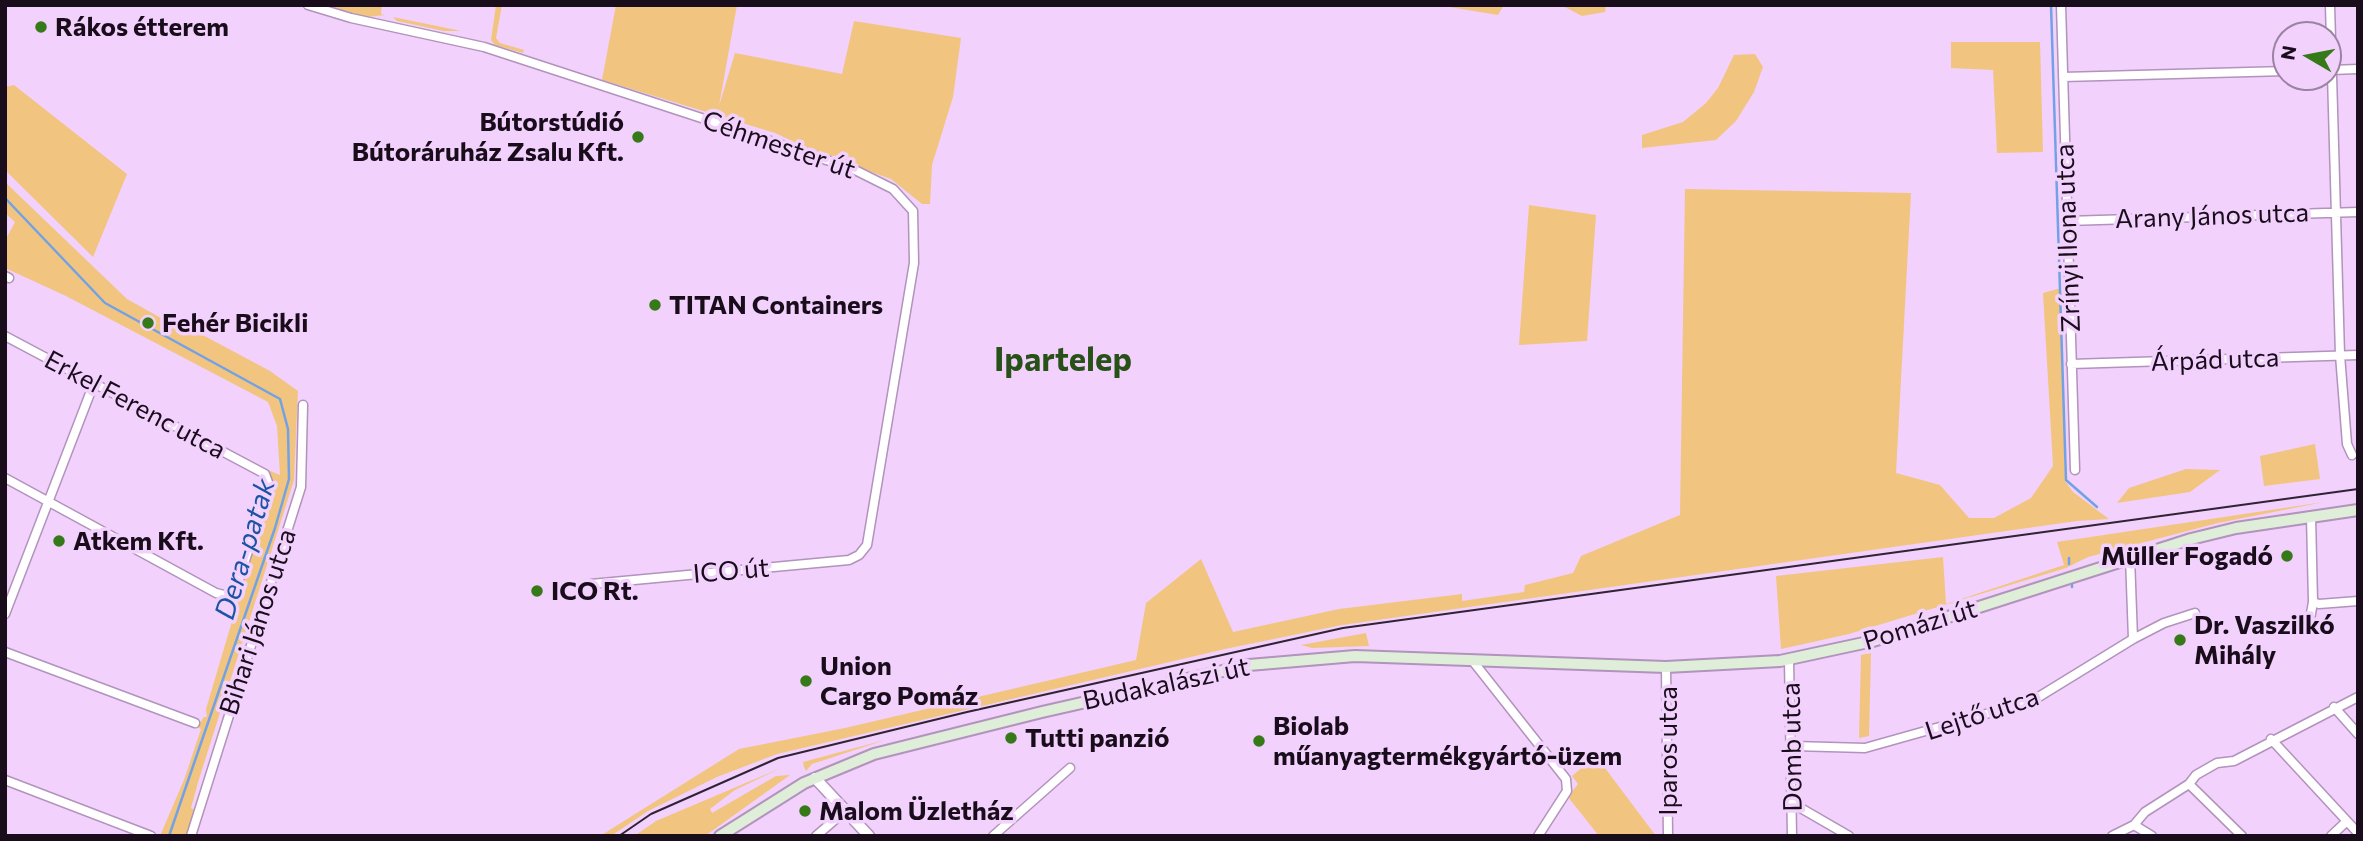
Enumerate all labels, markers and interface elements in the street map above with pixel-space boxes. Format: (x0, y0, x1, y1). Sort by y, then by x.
place label: Rákos étterem (55, 11, 229, 43)
marker: Rákos étterem (33, 19, 49, 35)
north arrow (2272, 21, 2342, 91)
text: N (2275, 44, 2300, 62)
street label: Céhmester út (699, 104, 859, 186)
place label: Bútorstúdió Bútoráruház Zsalu Kft. (352, 106, 624, 168)
marker: Bútorstúdió Bútoráruház Zsalu Kft. (630, 129, 646, 145)
street label: Zrínyi Ilona utca (2049, 143, 2087, 333)
street label: Arany János utca (2114, 197, 2310, 235)
place label: TITAN Containers (669, 289, 883, 321)
marker: TITAN Containers (647, 297, 663, 313)
place label: Fehér Bicikli (162, 307, 308, 339)
marker: Fehér Bicikli (140, 315, 156, 331)
district label: Ipartelep (994, 340, 1132, 380)
street label: Árpád utca (2150, 342, 2280, 378)
street label: Erkel Ferenc utca (39, 344, 231, 466)
water label: Dera-patak (208, 475, 282, 623)
place label: Atkem Kft. (73, 525, 204, 557)
street label: Bihari János utca (213, 525, 303, 719)
marker: Atkem Kft. (51, 533, 67, 549)
place label: Müller Fogadó (2101, 540, 2273, 572)
marker: Müller Fogadó (2279, 548, 2295, 564)
street label: ICO út (692, 552, 770, 590)
place label: ICO Rt. (551, 575, 639, 607)
marker: ICO Rt. (529, 583, 545, 599)
street label: Pomázi út (1859, 593, 1981, 657)
place label: Dr. Vaszilkó Mihály (2194, 609, 2335, 670)
marker: Dr. Vaszilkó Mihály (2172, 632, 2188, 648)
place label: Union Cargo Pomáz (820, 650, 978, 712)
street label: Budakalászi út (1080, 651, 1252, 717)
marker: Union Cargo Pomáz (798, 673, 814, 689)
street label: Lejtő utca (1921, 681, 2043, 747)
street label: Domb utca (1775, 682, 1809, 812)
street label: Iparos utca (1652, 686, 1684, 816)
place label: Biolab műanyagtermékgyártó-üzem (1273, 710, 1622, 772)
place label: Tutti panzió (1025, 722, 1169, 754)
marker: Tutti panzió (1003, 730, 1019, 746)
marker: Biolab műanyagtermékgyártó-üzem (1251, 733, 1267, 749)
place label: Malom Üzletház (819, 795, 1014, 827)
marker: Malom Üzletház (797, 803, 813, 819)

